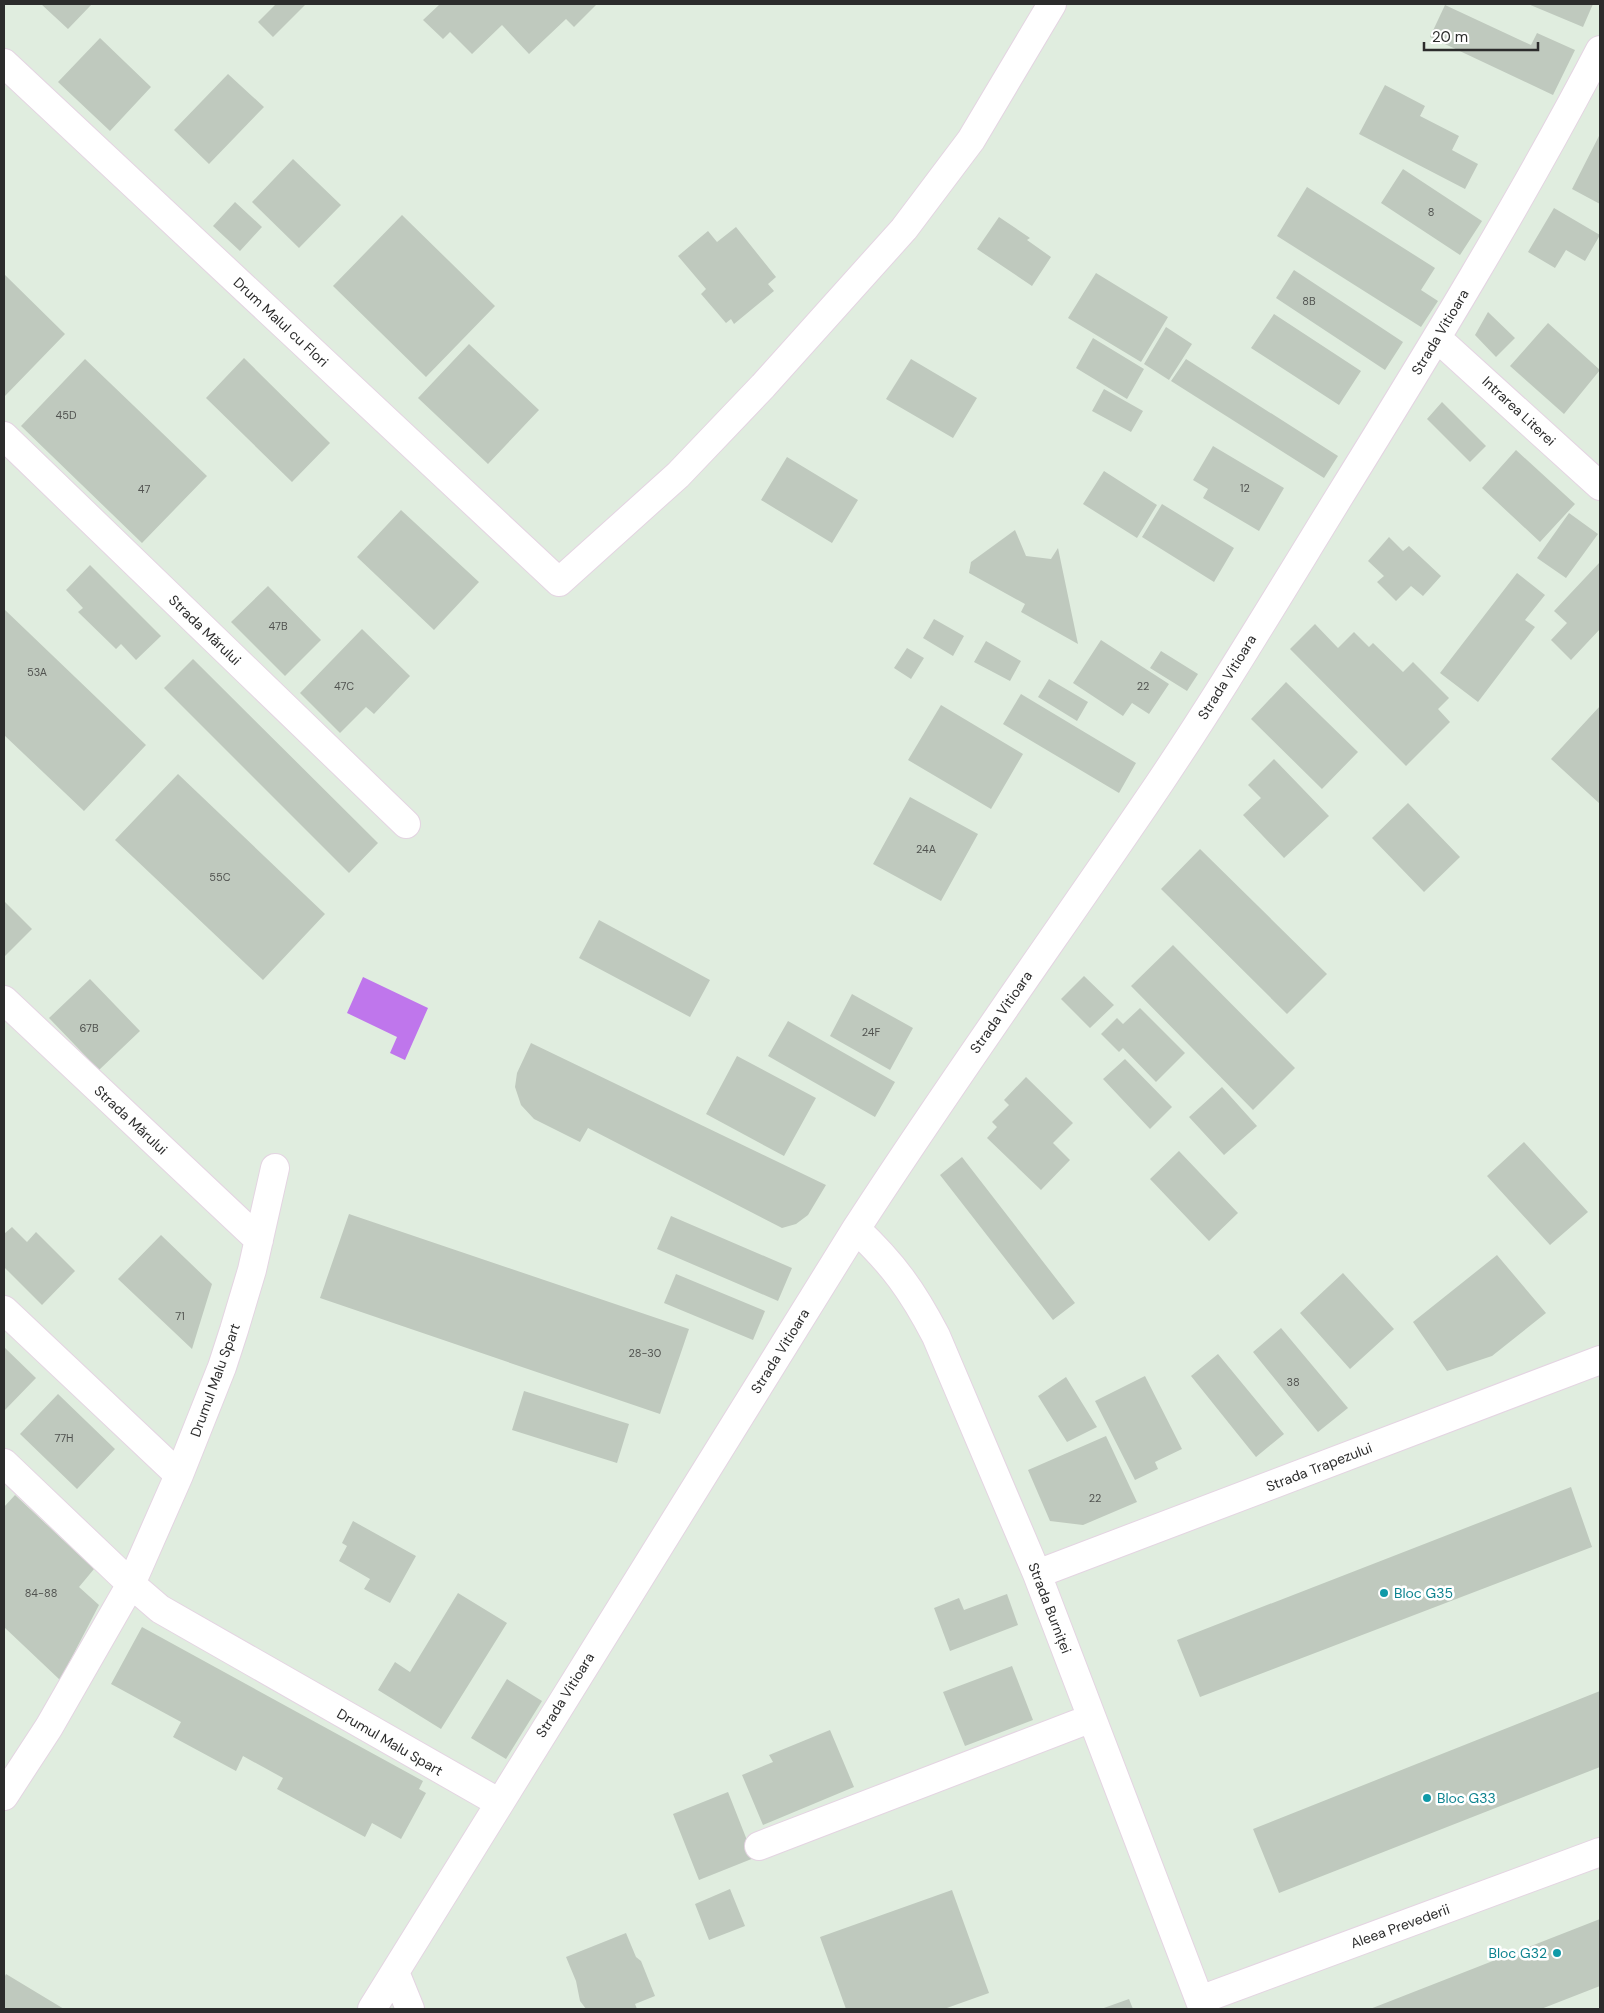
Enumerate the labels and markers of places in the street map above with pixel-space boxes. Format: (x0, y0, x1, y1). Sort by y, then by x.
place label: Bloc G35 (1394, 1584, 1453, 1602)
marker: Bloc G35 (1378, 1587, 1390, 1599)
place label: Bloc G33 (1437, 1789, 1496, 1807)
marker: Bloc G33 (1421, 1792, 1433, 1804)
place label: Bloc G32 (1488, 1944, 1547, 1962)
marker: Bloc G32 (1551, 1947, 1563, 1959)

